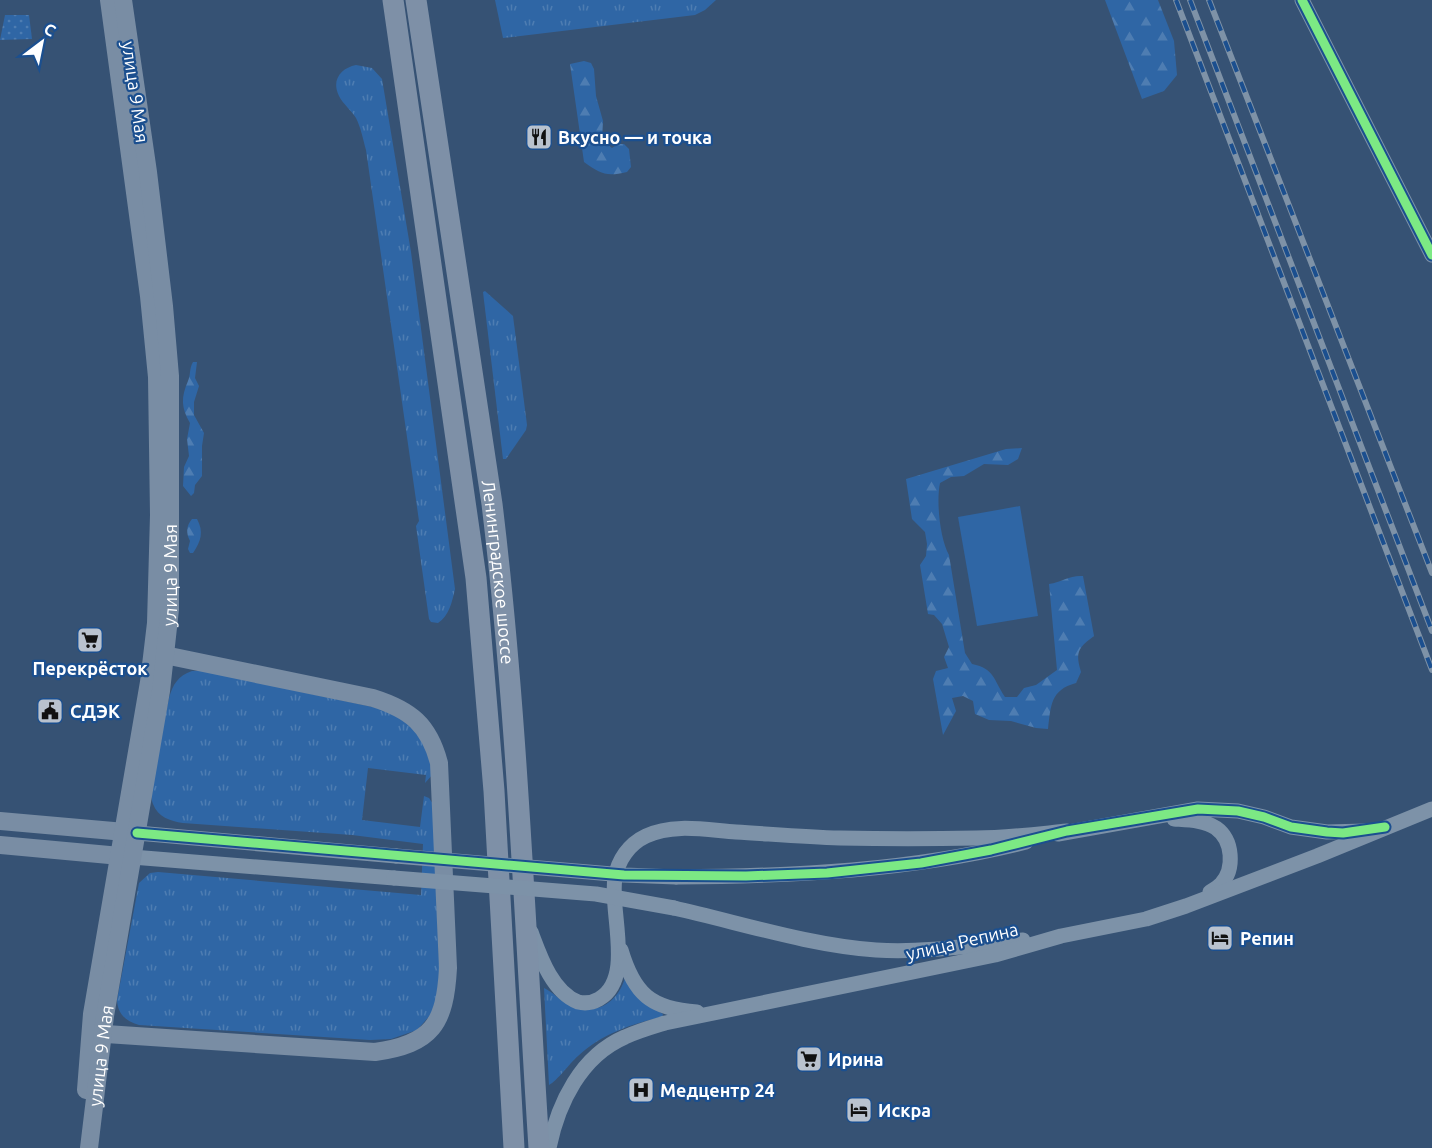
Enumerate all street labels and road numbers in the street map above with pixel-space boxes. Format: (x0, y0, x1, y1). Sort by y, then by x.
street label: улица 9 Мая (119, 40, 153, 144)
street label: Ленинградское шоссе (478, 478, 518, 665)
street label: улица 9 Мая (158, 524, 180, 627)
street label: улица Репина (904, 918, 1020, 964)
street label: улица 9 Мая (84, 1003, 117, 1108)

